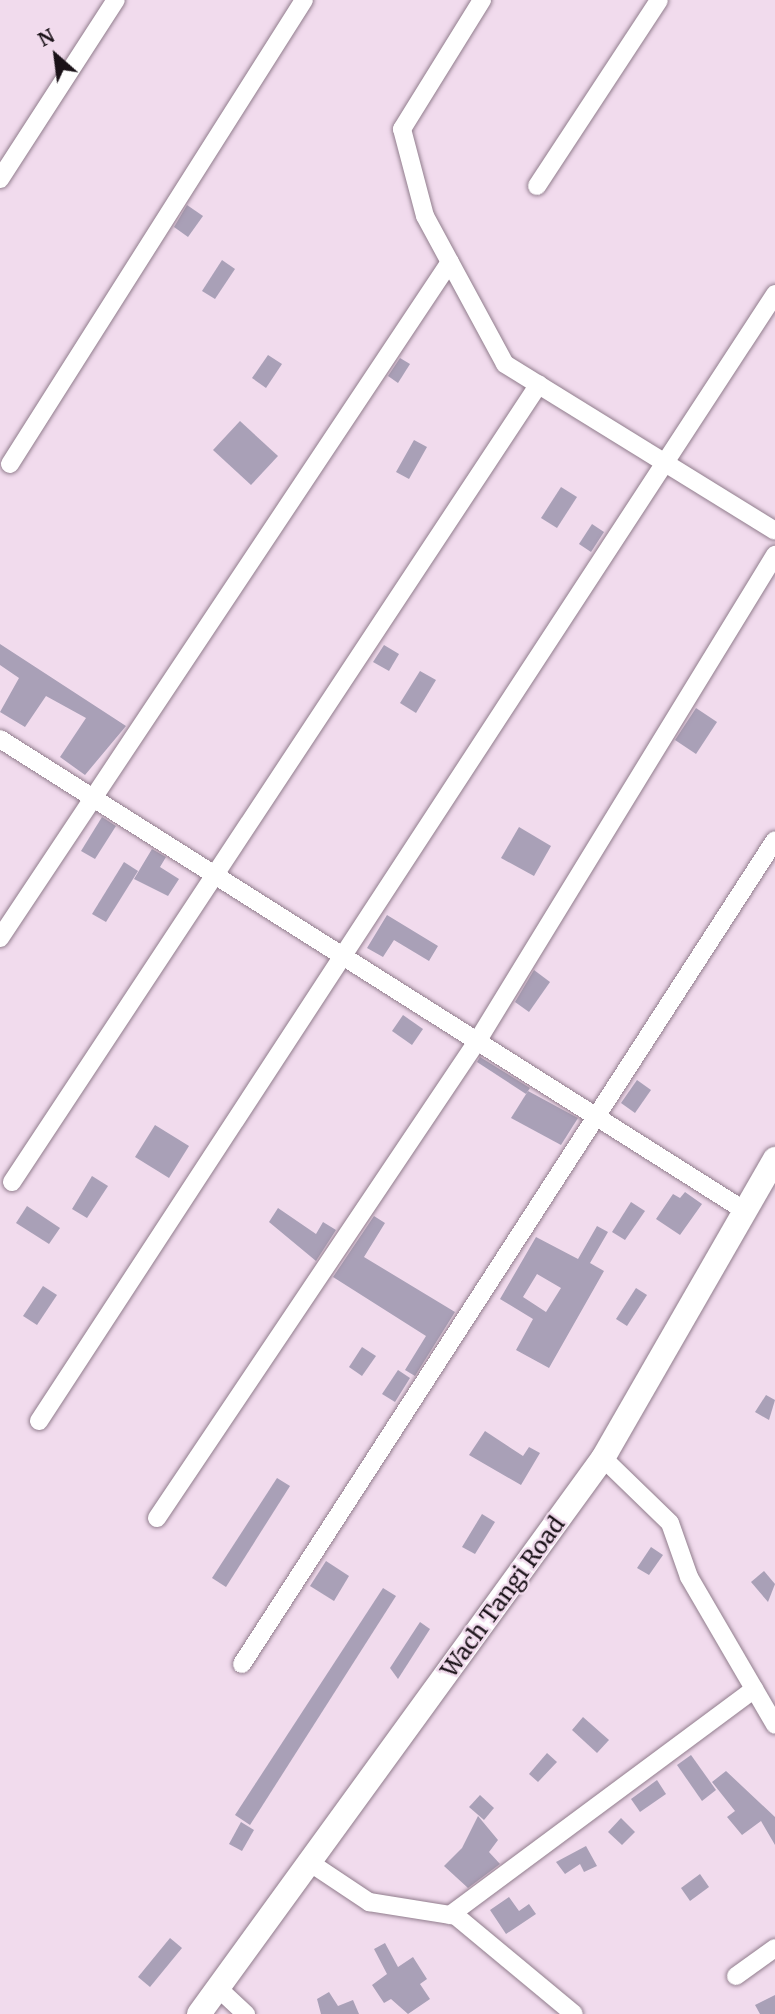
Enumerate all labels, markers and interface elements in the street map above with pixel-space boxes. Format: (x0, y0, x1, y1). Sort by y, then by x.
north arrow (21, 21, 91, 91)
text: N (34, 23, 58, 52)
street label: Wach Tangi Road (435, 1511, 571, 1683)

